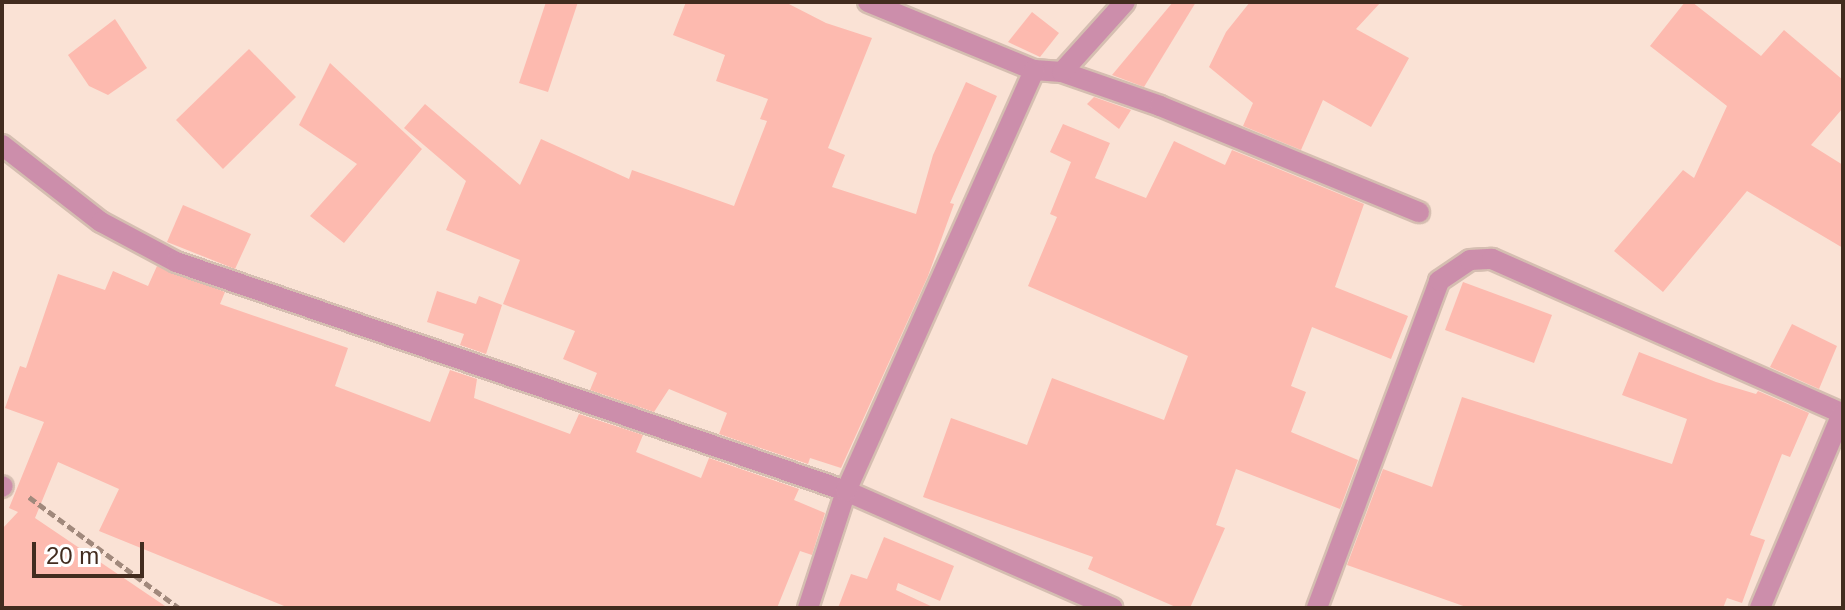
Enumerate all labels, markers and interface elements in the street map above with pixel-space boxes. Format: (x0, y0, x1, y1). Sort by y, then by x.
scale bar (36, 526, 148, 576)
text: 20 m (46, 542, 99, 569)

